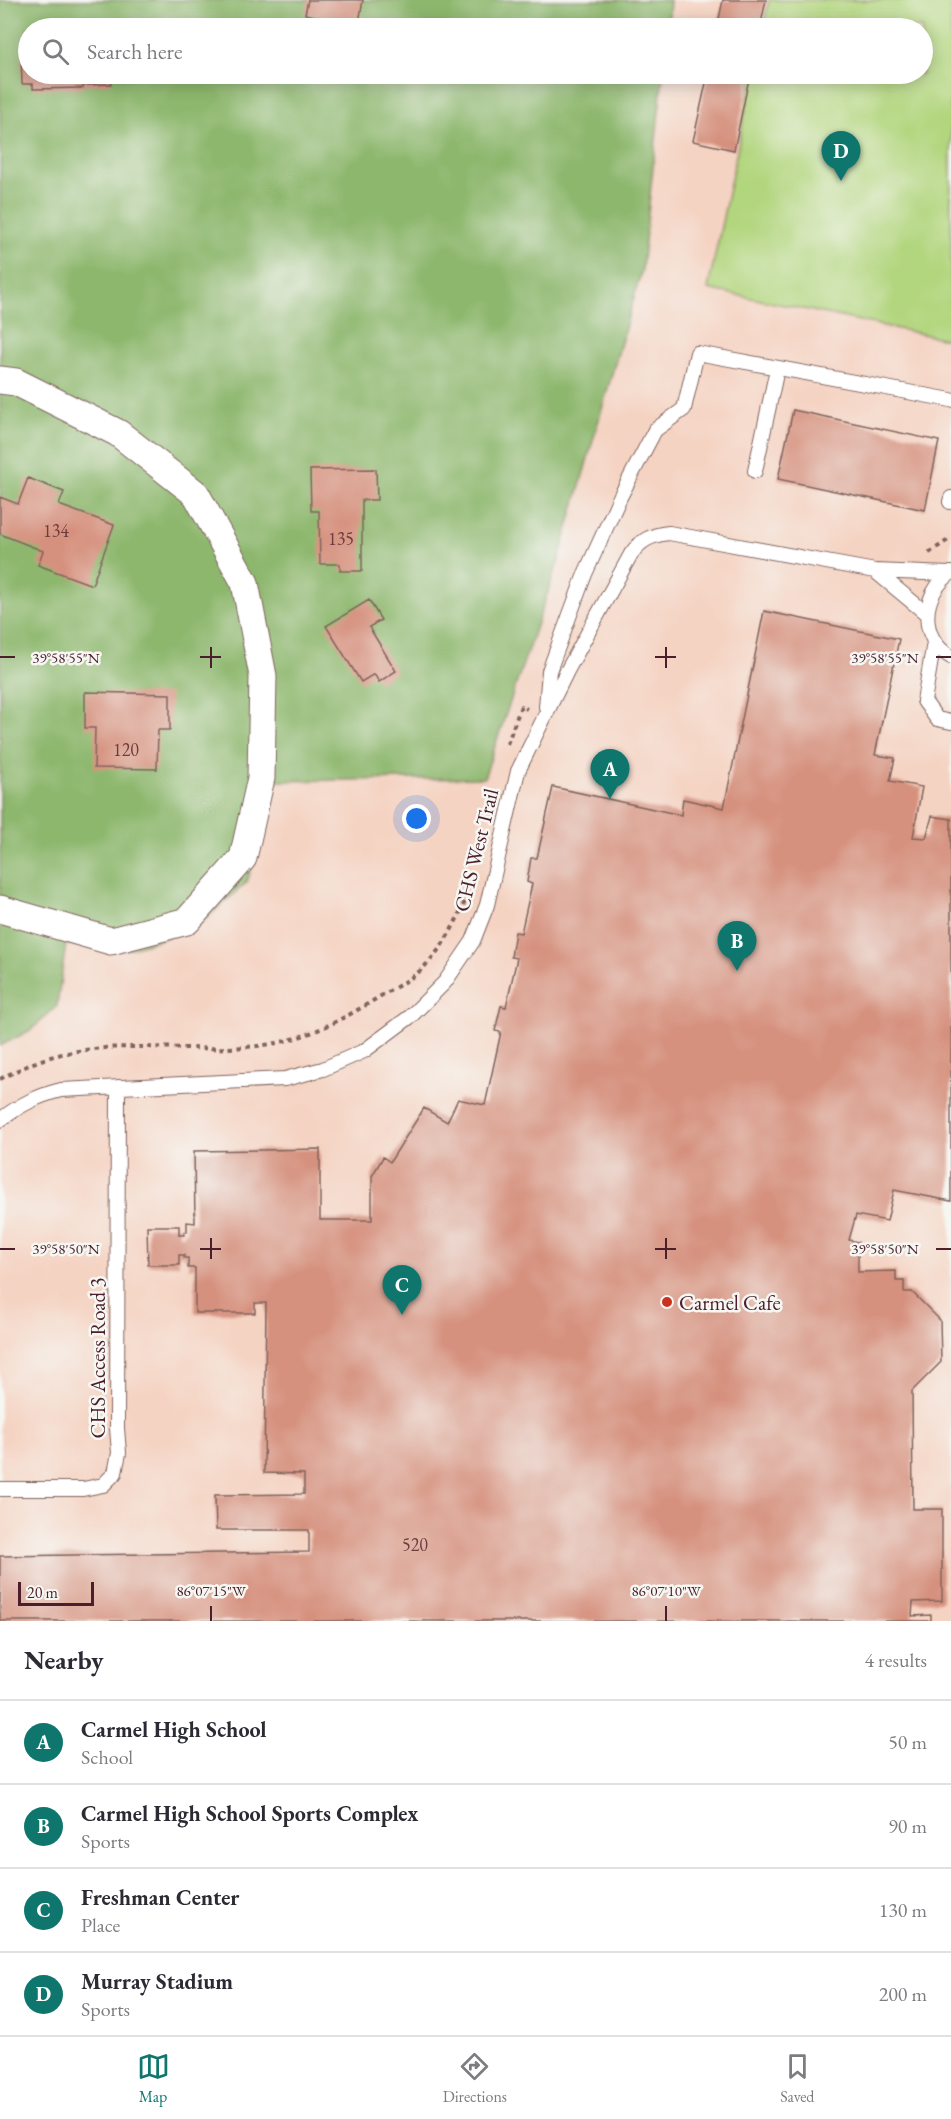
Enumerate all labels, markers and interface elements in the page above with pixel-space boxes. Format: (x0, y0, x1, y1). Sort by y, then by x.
search box (18, 18, 933, 84)
icon: search (39, 35, 72, 68)
text: Search here (87, 37, 182, 66)
pin: D (822, 132, 860, 181)
house number: 134 (43, 519, 69, 542)
house number: 135 (328, 527, 354, 550)
text: 39°58'55"N (32, 648, 100, 667)
text: 39°58'55"N (851, 648, 919, 667)
house number: 120 (113, 738, 139, 761)
pin: A (590, 750, 630, 799)
street label: CHS West Trail (448, 785, 504, 915)
your location (402, 804, 431, 833)
pin: B (718, 922, 756, 971)
text: 39°58'50"N (32, 1239, 100, 1258)
text: 39°58'50"N (851, 1239, 919, 1258)
pin: C (382, 1266, 422, 1315)
street label: CHS Access Road 3 (84, 1278, 111, 1438)
place label: Carmel Cafe (679, 1289, 781, 1316)
marker: Carmel Cafe (660, 1295, 674, 1309)
house number: 520 (402, 1533, 428, 1556)
scale bar (18, 1579, 94, 1606)
text: 86°07'15"W (176, 1581, 246, 1600)
text: 86°07'10"W (631, 1581, 701, 1600)
text: 20 m (27, 1582, 58, 1603)
text: Nearby (24, 1643, 104, 1677)
text: 4 results (864, 1647, 927, 1673)
text: Carmel High School (81, 1715, 266, 1744)
text: A (36, 1729, 51, 1755)
text: 50 m (888, 1729, 927, 1755)
text: School (81, 1744, 133, 1770)
text: Carmel High School Sports Complex (81, 1799, 418, 1828)
text: B (37, 1813, 50, 1839)
text: 90 m (888, 1813, 927, 1839)
text: Sports (81, 1828, 130, 1854)
text: Freshman Center (81, 1883, 239, 1912)
text: C (36, 1897, 51, 1923)
text: 130 m (879, 1897, 927, 1923)
text: Place (81, 1912, 120, 1938)
text: Murray Stadium (81, 1967, 233, 1996)
text: D (36, 1981, 51, 2007)
text: 200 m (879, 1981, 927, 2007)
text: Sports (81, 1996, 130, 2022)
tab: Map (137, 2050, 170, 2107)
tab: Directions (443, 2050, 507, 2107)
tab: Saved (780, 2050, 814, 2107)

